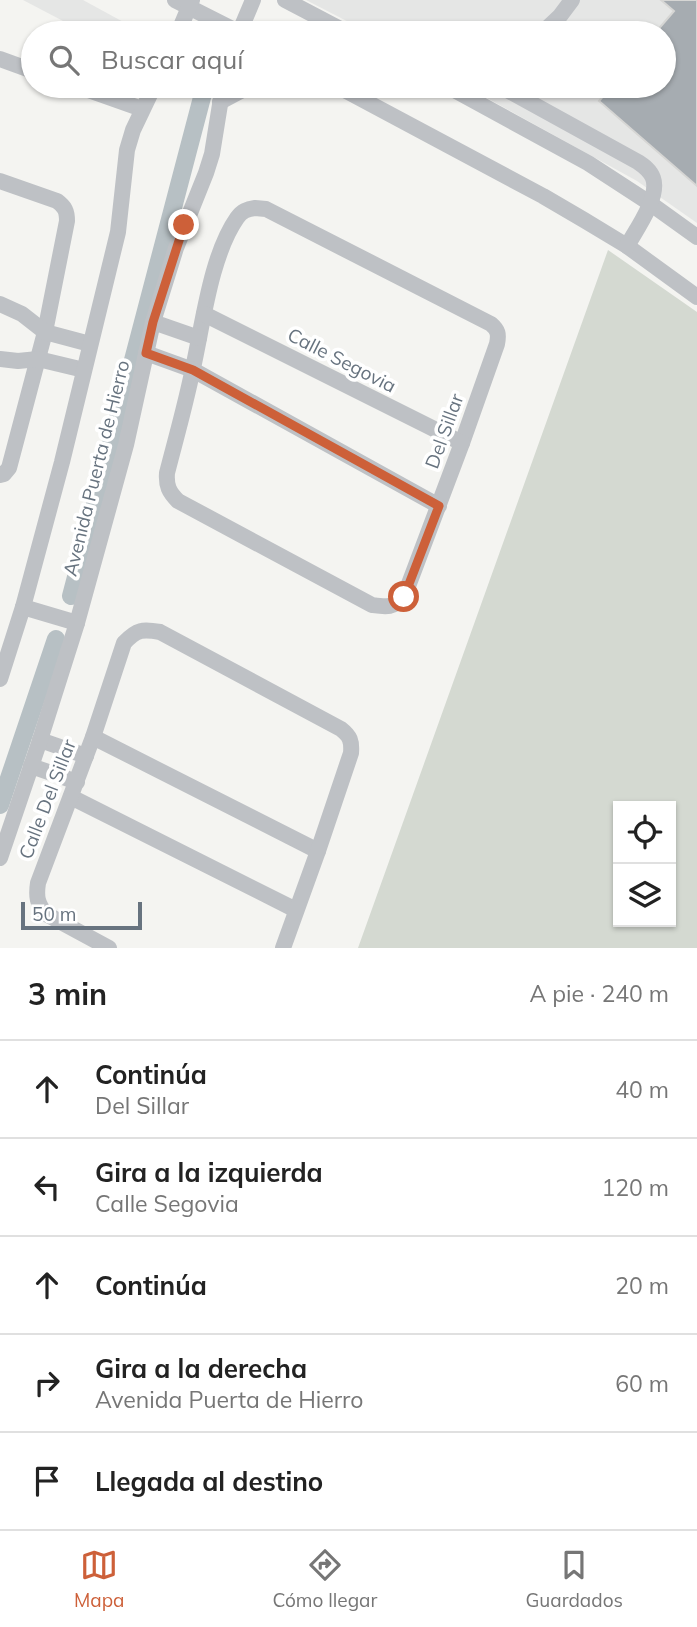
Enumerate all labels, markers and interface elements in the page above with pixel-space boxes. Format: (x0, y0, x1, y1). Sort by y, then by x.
search box (21, 21, 676, 98)
icon: search (45, 41, 83, 79)
text: Buscar aquí (101, 43, 244, 76)
route end (168, 209, 199, 240)
street label: Calle Segovia (284, 322, 400, 398)
street label: Avenida Puerta de Hierro (58, 358, 134, 578)
street label: Del Sillar (419, 390, 469, 472)
route start (388, 581, 419, 612)
street label: Calle Del Sillar (13, 736, 81, 862)
map controls (613, 801, 676, 927)
button: locate (613, 801, 676, 864)
button: layers (613, 864, 676, 927)
scale bar (21, 899, 142, 931)
text: 50 m (32, 902, 76, 926)
text: 3 min (28, 975, 107, 1013)
text: A pie · 240 m (529, 979, 669, 1008)
text: Continúa (95, 1058, 207, 1091)
icon: ahead (28, 1070, 66, 1108)
text: 40 m (615, 1075, 669, 1104)
text: Del Sillar (95, 1091, 189, 1120)
text: Gira a la izquierda (95, 1156, 323, 1189)
icon: left (28, 1168, 66, 1206)
text: 120 m (601, 1173, 669, 1202)
text: Calle Segovia (95, 1189, 239, 1218)
icon: ahead (28, 1266, 66, 1304)
text: Continúa (95, 1269, 207, 1302)
text: 20 m (615, 1271, 669, 1300)
text: Gira a la derecha (95, 1352, 307, 1385)
icon: right (28, 1364, 66, 1402)
text: 60 m (615, 1369, 669, 1398)
text: Avenida Puerta de Hierro (95, 1385, 363, 1414)
icon: arrive (28, 1462, 66, 1500)
text: Llegada al destino (95, 1465, 323, 1498)
tab: Mapa (74, 1546, 125, 1612)
tab: Cómo llegar (273, 1546, 377, 1612)
tab: Guardados (525, 1546, 623, 1612)

